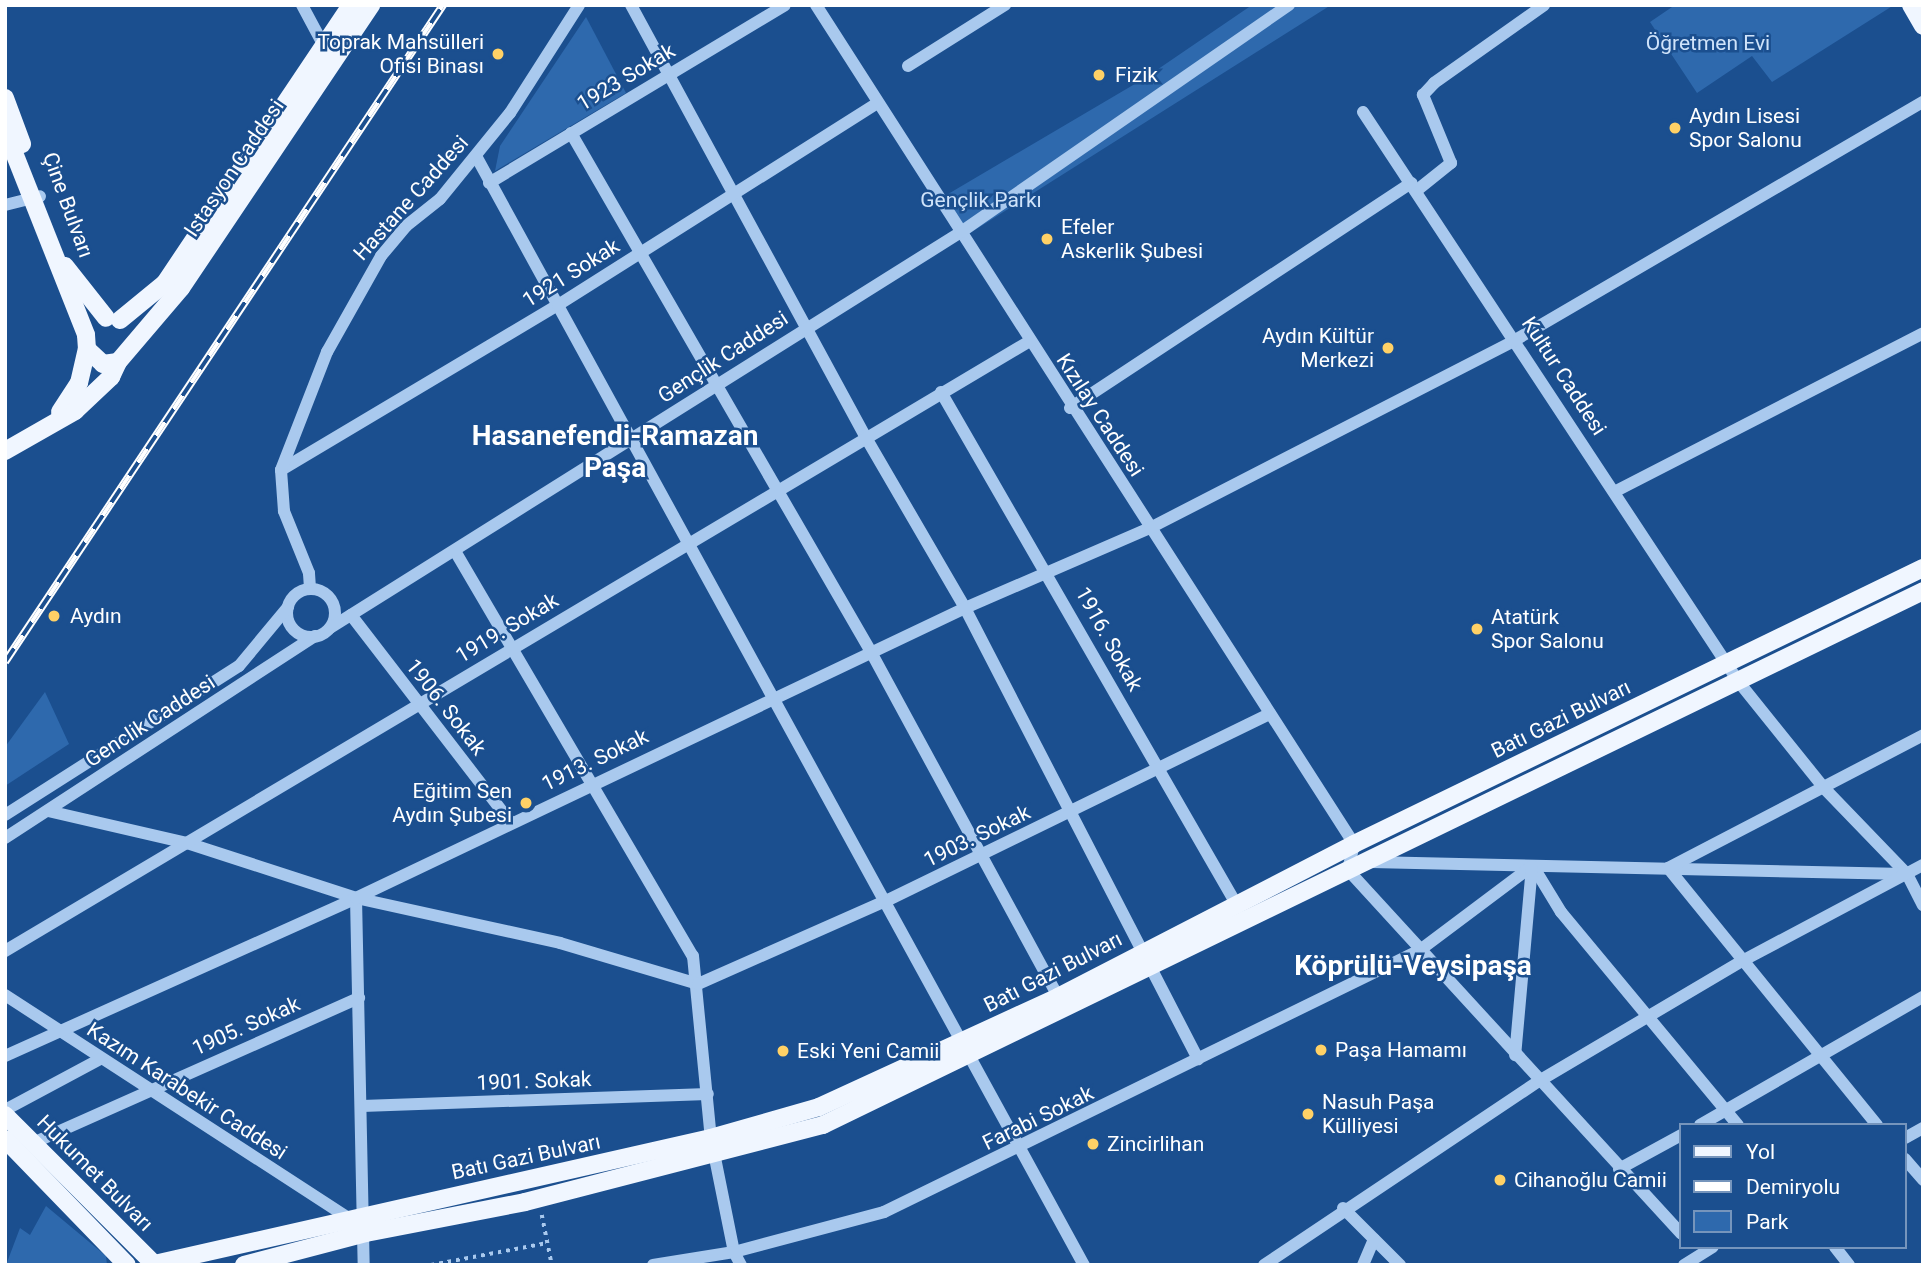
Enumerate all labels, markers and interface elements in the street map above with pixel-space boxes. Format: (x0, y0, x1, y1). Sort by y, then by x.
place label: Toprak Mahsülleri Ofisi Binası (317, 29, 484, 79)
park label: Öğretmen Evi (1646, 30, 1770, 56)
street label: 1923 Sokak (573, 38, 679, 116)
marker: Toprak Mahsülleri Ofisi Binası (490, 46, 506, 62)
place label: Fizik (1115, 62, 1158, 88)
marker: Fizik (1089, 65, 1109, 85)
street label: Istasyon Caddesi (179, 95, 289, 241)
place label: Aydın Lisesi Spor Salonu (1689, 103, 1802, 153)
marker: Aydın Lisesi Spor Salonu (1667, 120, 1683, 136)
street label: Hastane Caddesi (348, 130, 474, 266)
street label: Çine Bulvarı (37, 149, 99, 261)
park label: Gençlik Parkı (920, 187, 1042, 213)
place label: Efeler Askerlik Şubesi (1061, 214, 1203, 264)
marker: Efeler Askerlik Şubesi (1039, 231, 1055, 247)
street label: 1921 Sokak (518, 233, 624, 313)
street label: Gençlik Caddesi (653, 306, 793, 408)
street label: Kultur Caddesi (1516, 312, 1612, 440)
place label: Aydın Kültür Merkezi (1262, 323, 1374, 373)
marker: Aydın Kültür Merkezi (1380, 340, 1396, 356)
street label: Kızılay Caddesi (1051, 349, 1149, 481)
district label: Hasanefendi-Ramazan Paşa (472, 419, 758, 485)
street label: 1916. Sokak (1070, 583, 1148, 695)
street label: 1919. Sokak (451, 588, 563, 668)
place label: Aydın (70, 603, 122, 629)
place label: Atatürk Spor Salonu (1491, 604, 1604, 654)
marker: Aydın (44, 606, 64, 626)
marker: Atatürk Spor Salonu (1469, 621, 1485, 637)
street label: 1906. Sokak (401, 654, 491, 760)
street label: Genclik Caddesi (80, 670, 220, 772)
street label: Batı Gazi Bulvarı (1487, 674, 1635, 764)
street label: 1913. Sokak (538, 723, 652, 797)
place label: Eğitim Sen Aydın Şubesi (392, 778, 512, 828)
marker: Eğitim Sen Aydın Şubesi (518, 795, 534, 811)
street label: 1903. Sokak (920, 799, 1034, 873)
street label: Batı Gazi Bulvarı (980, 926, 1126, 1018)
district label: Köprülü-Veysipaşa (1294, 949, 1532, 983)
street label: 1905. Sokak (188, 991, 304, 1061)
street label: Kazım Karabekir Caddesi (82, 1017, 292, 1165)
place label: Paşa Hamamı (1335, 1037, 1467, 1063)
place label: Eski Yeni Camii (797, 1038, 939, 1064)
marker: Paşa Hamamı (1313, 1042, 1329, 1058)
marker: Eski Yeni Camii (775, 1043, 791, 1059)
street label: 1901. Sokak (476, 1066, 592, 1096)
street label: Farabi Sokak (979, 1080, 1097, 1156)
place label: Nasuh Paşa Külliyesi (1322, 1089, 1434, 1139)
marker: Nasuh Paşa Külliyesi (1300, 1106, 1316, 1122)
street label: Hukumet Bulvarı (32, 1110, 158, 1236)
legend (1680, 1123, 1907, 1249)
street label: Batı Gazi Bulvarı (449, 1129, 603, 1185)
place label: Zincirlihan (1107, 1131, 1204, 1157)
marker: Zincirlihan (1085, 1136, 1101, 1152)
text: Yol (1746, 1140, 1775, 1164)
place label: Cihanoğlu Camii (1514, 1167, 1667, 1193)
marker: Cihanoğlu Camii (1492, 1172, 1508, 1188)
text: Demiryolu (1746, 1175, 1840, 1199)
text: Park (1746, 1210, 1788, 1234)

